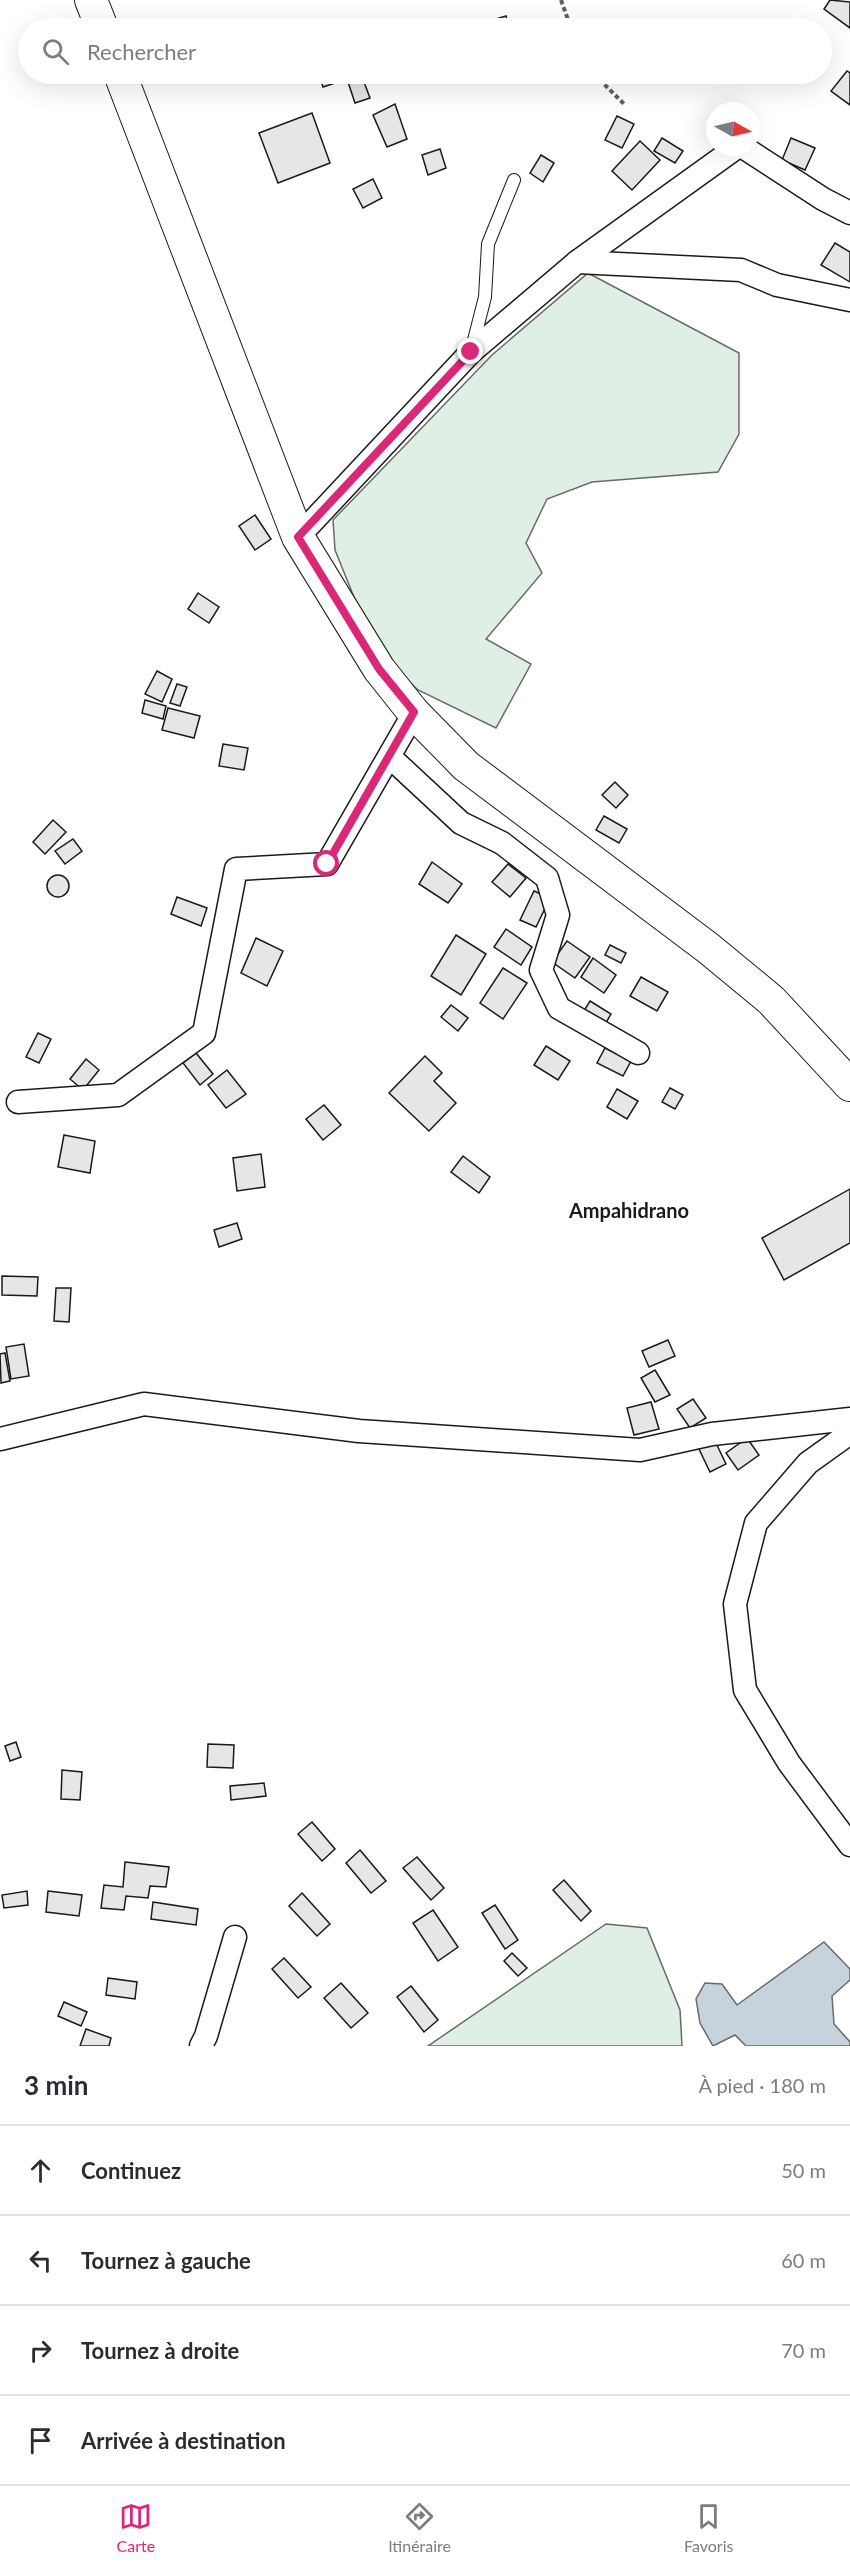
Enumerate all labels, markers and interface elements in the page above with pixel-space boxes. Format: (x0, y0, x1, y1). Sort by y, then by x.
search box (18, 18, 832, 84)
icon: search (39, 35, 72, 68)
text: Rechercher (87, 38, 196, 65)
north arrow (706, 102, 760, 156)
route end (457, 338, 483, 364)
route start (313, 850, 339, 876)
district label: Ampahidrano (568, 1198, 689, 1222)
text: 3 min (24, 2069, 88, 2101)
text: À pied · 180 m (698, 2073, 826, 2097)
icon: ahead (24, 2154, 57, 2187)
text: Continuez (81, 2157, 181, 2184)
text: 50 m (781, 2158, 826, 2182)
icon: left (24, 2244, 57, 2277)
text: Tournez à gauche (81, 2247, 251, 2274)
text: 60 m (781, 2248, 826, 2272)
icon: right (24, 2334, 57, 2367)
text: Tournez à droite (81, 2337, 239, 2364)
text: 70 m (781, 2338, 826, 2362)
icon: arrive (24, 2424, 57, 2457)
text: Arrivée à destination (81, 2427, 286, 2454)
tab: Carte (117, 2500, 155, 2555)
tab: Itinéraire (388, 2500, 451, 2555)
tab: Favoris (684, 2500, 733, 2555)

